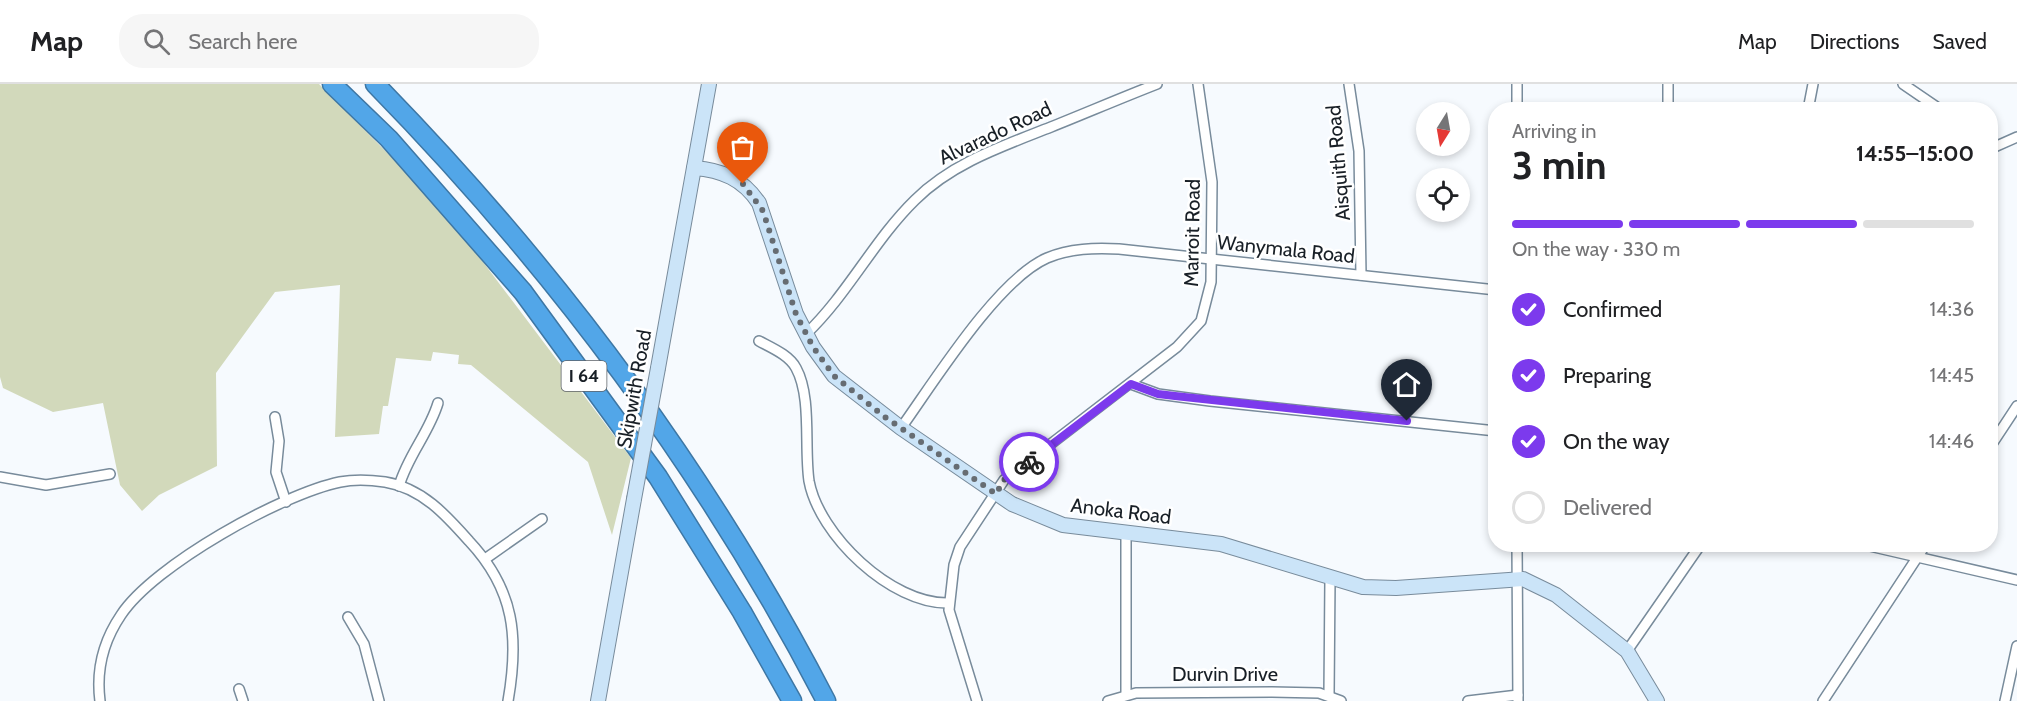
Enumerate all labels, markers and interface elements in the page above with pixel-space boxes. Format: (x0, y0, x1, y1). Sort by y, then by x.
search box (119, 14, 539, 68)
text: Map (30, 24, 83, 58)
icon: search (140, 25, 173, 58)
text: Search here (188, 28, 297, 55)
text: Map (1738, 29, 1777, 54)
text: Directions (1810, 29, 1899, 54)
text: Saved (1932, 29, 1987, 54)
street label: Alvarado Road (935, 96, 1055, 170)
north arrow (1416, 102, 1470, 156)
map controls (1416, 102, 1470, 222)
street label: Aisquith Road (1321, 104, 1355, 222)
text: Arriving in (1512, 119, 1596, 143)
pin (717, 122, 768, 184)
icon: bag (726, 131, 759, 164)
text: 14:55–15:00 (1856, 140, 1974, 167)
text: 3 min (1512, 141, 1607, 189)
button: locate (1416, 168, 1470, 222)
street label: Marroit Road (1179, 179, 1205, 287)
street label: Wanymala Road (1216, 230, 1356, 268)
text: On the way · 330 m (1512, 237, 1680, 261)
icon: check (1512, 293, 1545, 326)
text: Confirmed (1563, 296, 1662, 323)
text: 14:36 (1930, 297, 1974, 321)
street label: Skipwith Road (612, 328, 656, 450)
pin (1381, 359, 1432, 421)
icon: check (1512, 359, 1545, 392)
road number: I 64 (562, 361, 606, 391)
text: Preparing (1563, 362, 1651, 389)
text: 14:45 (1929, 363, 1974, 387)
icon: home (1390, 368, 1423, 401)
icon: check (1512, 425, 1545, 458)
text: On the way (1563, 428, 1670, 455)
text: 14:46 (1929, 429, 1974, 453)
courier (999, 432, 1059, 492)
icon: bike (1013, 446, 1046, 479)
street label: Anoka Road (1069, 493, 1173, 529)
text: Delivered (1563, 494, 1652, 521)
street label: Durvin Drive (1172, 662, 1278, 686)

